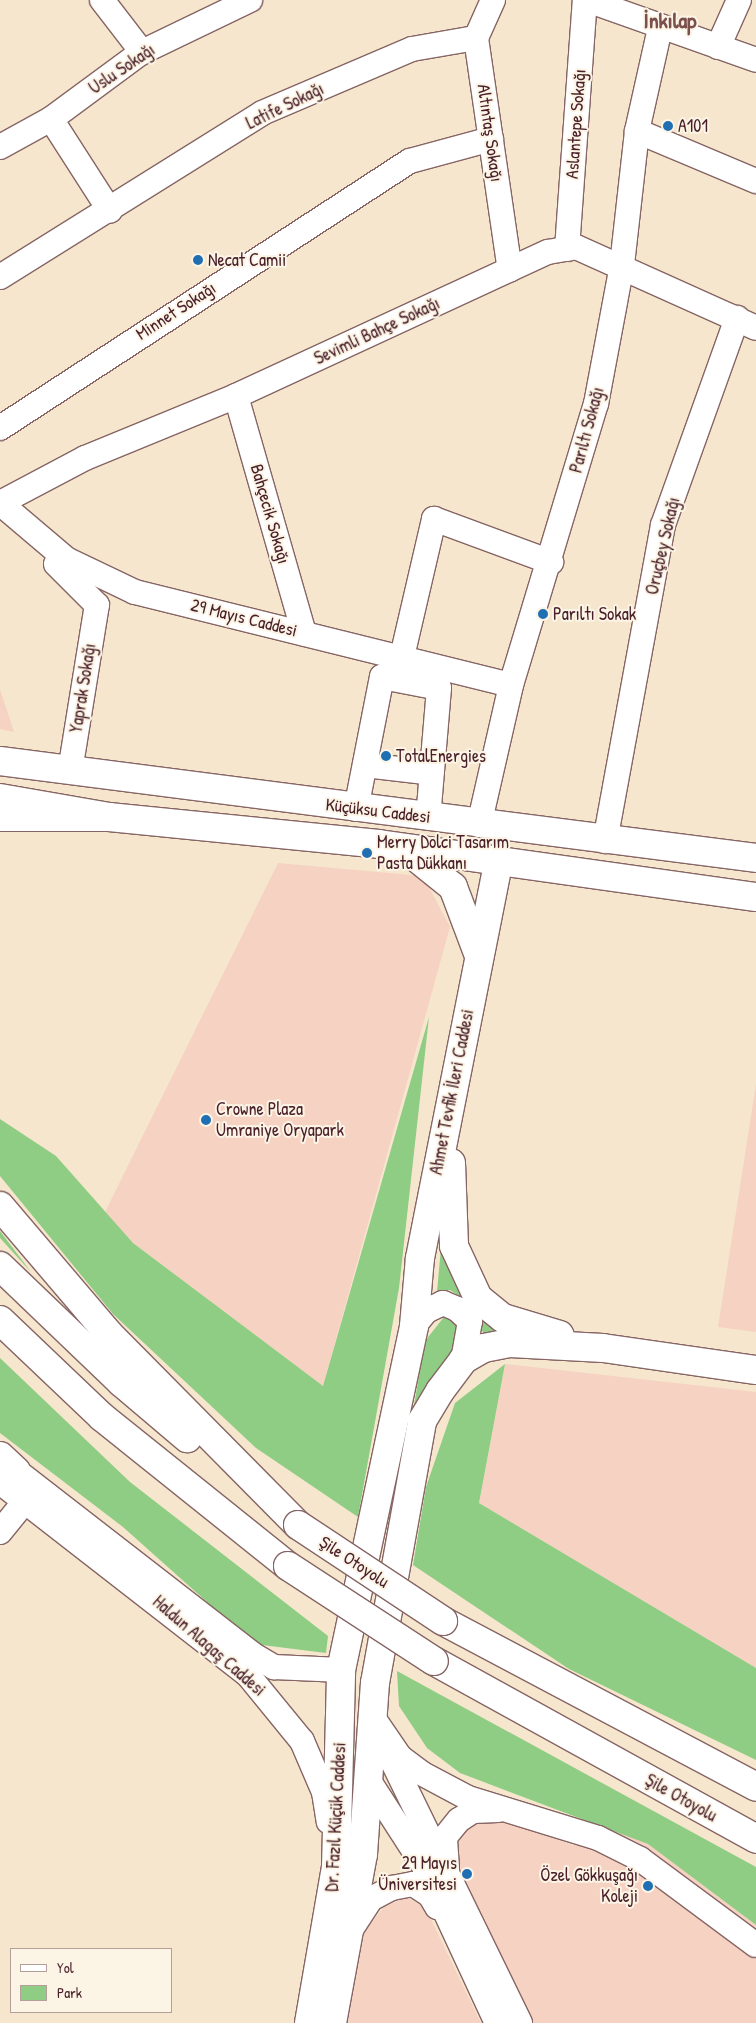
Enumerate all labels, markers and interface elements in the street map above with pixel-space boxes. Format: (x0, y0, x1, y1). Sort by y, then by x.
district label: İnkılap (643, 8, 697, 34)
street label: Uslu Sokağı (85, 39, 159, 99)
street label: Aslantepe Sokağı (561, 68, 591, 180)
street label: Latife Sokağı (243, 78, 327, 134)
street label: Altıntaş Sokağı (472, 83, 508, 183)
place label: A101 (678, 115, 708, 137)
marker: A101 (662, 120, 674, 132)
place label: Necat Camii (208, 249, 286, 271)
marker: Necat Camii (192, 254, 204, 266)
street label: Minnet Sokağı (132, 277, 220, 345)
street label: Sevimli Bahçe Sokağı (311, 292, 443, 370)
street label: Parıltı Sokağı (565, 385, 609, 475)
street label: Bahçecik Sokağı (245, 462, 295, 566)
street label: Oruçbey Sokağı (641, 495, 685, 597)
street label: 29 Mayıs Caddesi (189, 594, 299, 642)
place label: Parıltı Sokak (553, 603, 636, 625)
marker: Parıltı Sokak (537, 608, 549, 620)
street label: Yaprak Sokağı (65, 642, 101, 734)
place label: TotalEnergies (396, 745, 486, 767)
marker: TotalEnergies (380, 750, 392, 762)
street label: Küçüksu Caddesi (324, 794, 432, 828)
place label: Merry Dolci Tasarım Pasta Dükkanı (377, 832, 509, 874)
marker: Merry Dolci Tasarım Pasta Dükkanı (361, 847, 373, 859)
street label: Ahmet Tevfik İleri Caddesi (425, 1007, 479, 1177)
place label: Crowne Plaza Umraniye Oryapark (216, 1099, 344, 1142)
marker: Crowne Plaza Umraniye Oryapark (200, 1114, 212, 1126)
street label: Şile Otoyolu (315, 1532, 393, 1592)
street label: Haldun Alagaş Caddesi (148, 1591, 270, 1701)
street label: Dr. Fazıl Küçük Caddesi (321, 1742, 351, 1892)
street label: Şile Otoyolu (641, 1769, 721, 1827)
place label: 29 Mayıs Üniversitesi (378, 1853, 457, 1896)
place label: Özel Gökkuşağı Koleji (540, 1865, 638, 1908)
marker: 29 Mayıs Üniversitesi (461, 1868, 473, 1880)
marker: Özel Gökkuşağı Koleji (642, 1880, 654, 1892)
legend (10, 1948, 172, 2013)
text: Yol (57, 1957, 74, 1978)
text: Park (57, 1982, 82, 2003)

